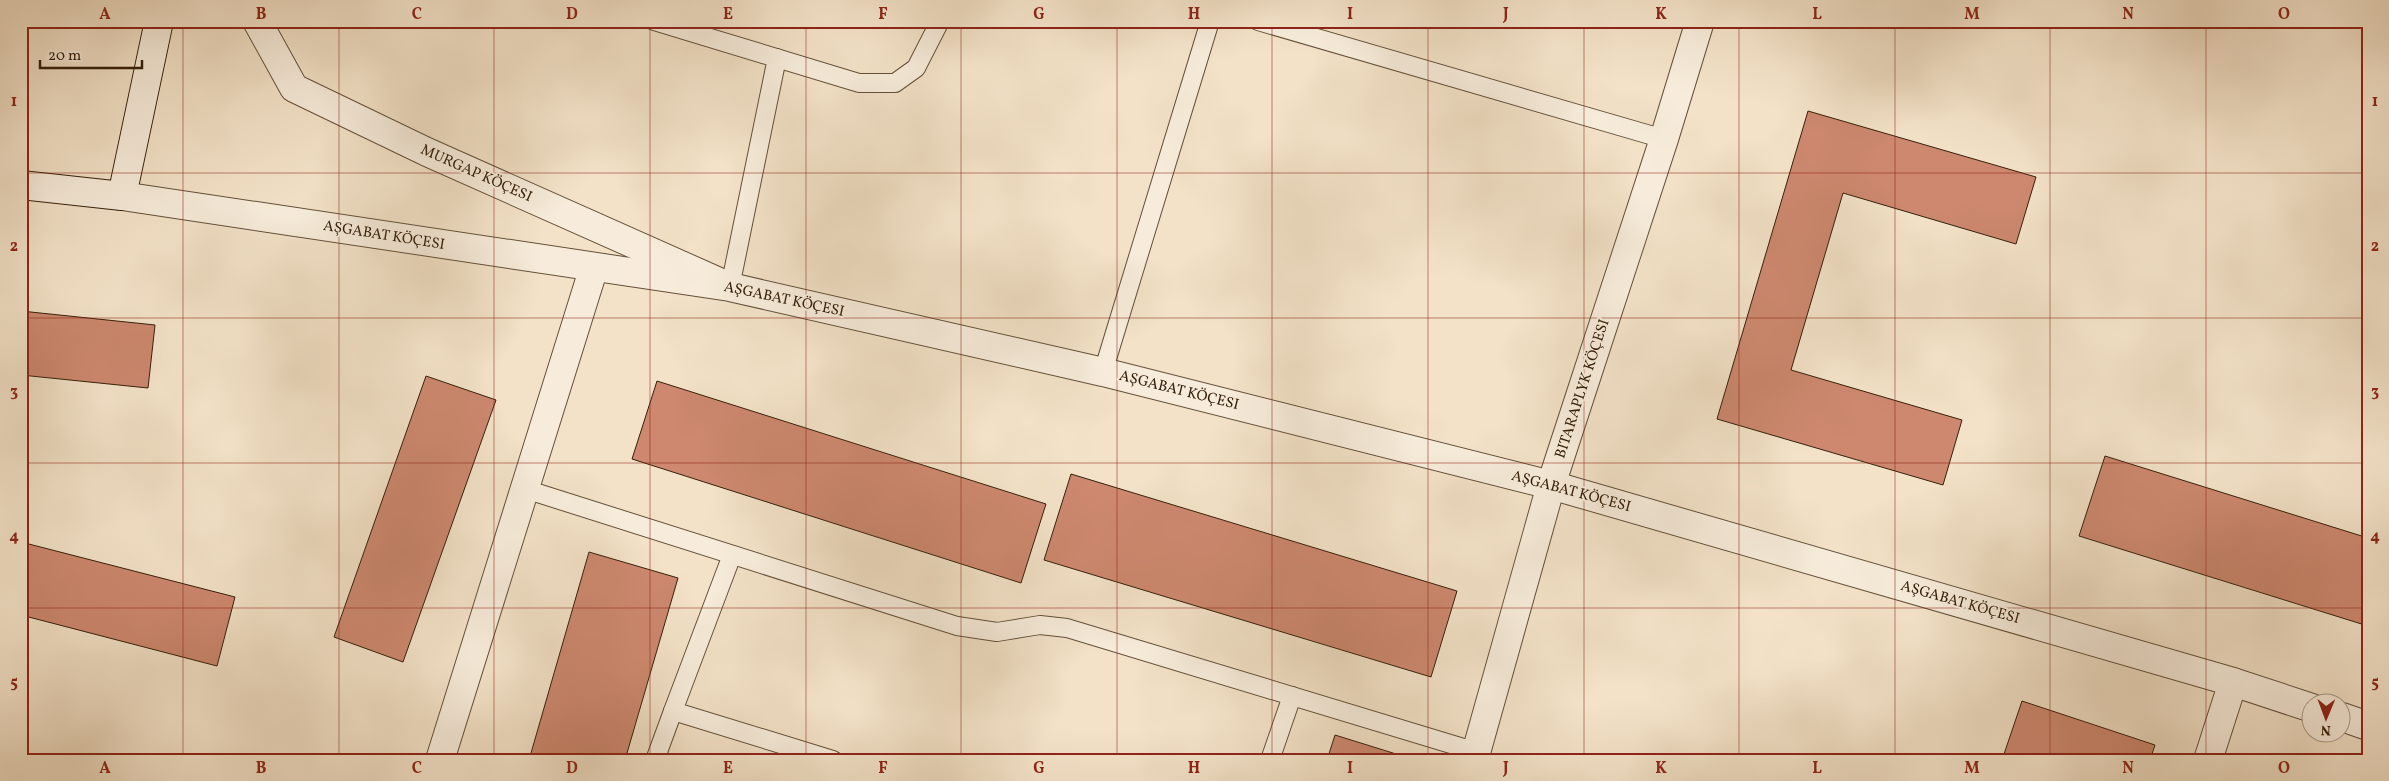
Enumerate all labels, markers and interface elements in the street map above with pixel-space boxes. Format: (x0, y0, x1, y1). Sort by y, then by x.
text: A (99, 4, 111, 26)
text: B (256, 4, 267, 26)
text: C (412, 4, 422, 26)
text: D (566, 4, 578, 26)
text: E (723, 4, 733, 26)
text: F (878, 4, 888, 26)
text: G (1033, 4, 1045, 26)
text: H (1188, 4, 1200, 26)
text: I (1347, 4, 1353, 26)
text: J (1502, 4, 1509, 26)
text: K (1655, 4, 1667, 26)
text: L (1812, 4, 1822, 26)
text: M (1964, 4, 1980, 26)
text: N (2122, 4, 2134, 26)
text: O (2278, 4, 2290, 26)
scale bar (40, 38, 142, 70)
text: 20 m (48, 46, 81, 67)
text: 1 (11, 91, 17, 113)
text: 1 (2372, 91, 2378, 113)
street label: MURGAP KÖÇESI (417, 140, 535, 208)
street label: AŞGABAT KÖÇESI (322, 216, 446, 256)
text: 2 (10, 236, 18, 258)
text: 2 (2371, 236, 2379, 258)
street label: AŞGABAT KÖÇESI (722, 277, 846, 323)
street label: BITARAPLYK KÖÇESI (1551, 317, 1615, 461)
street label: AŞGABAT KÖÇESI (1117, 366, 1241, 416)
text: 3 (10, 381, 18, 403)
text: 3 (2371, 381, 2379, 403)
street label: AŞGABAT KÖÇESI (1509, 466, 1633, 518)
text: 4 (9, 526, 19, 548)
text: 4 (2370, 526, 2380, 548)
street label: AŞGABAT KÖÇESI (1898, 576, 2022, 630)
text: 5 (10, 672, 18, 694)
text: 5 (2371, 672, 2379, 694)
north arrow (2302, 694, 2352, 744)
text: N (2321, 720, 2331, 739)
text: A (99, 758, 111, 780)
text: B (256, 758, 267, 780)
text: C (412, 758, 422, 780)
text: D (566, 758, 578, 780)
text: E (723, 758, 733, 780)
text: F (878, 758, 888, 780)
text: G (1033, 758, 1045, 780)
text: H (1188, 758, 1200, 780)
text: I (1347, 758, 1353, 780)
text: J (1502, 758, 1509, 780)
text: K (1655, 758, 1667, 780)
text: L (1812, 758, 1822, 780)
text: M (1964, 758, 1980, 780)
text: N (2122, 758, 2134, 780)
text: O (2278, 758, 2290, 780)

